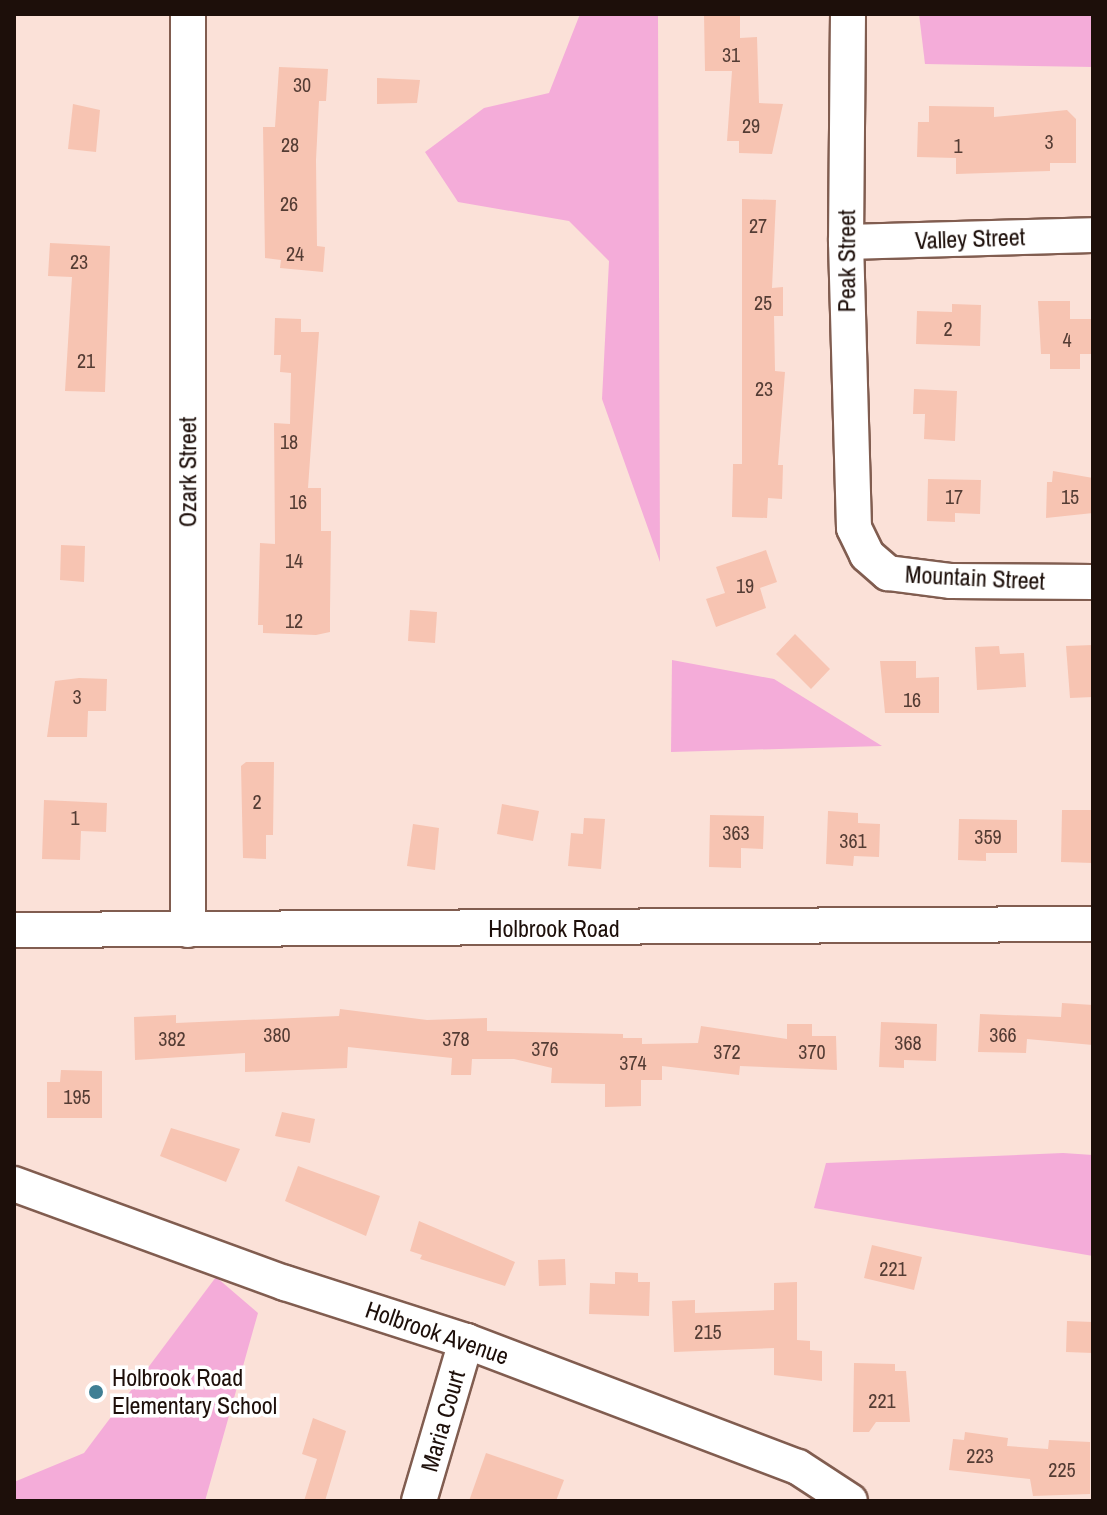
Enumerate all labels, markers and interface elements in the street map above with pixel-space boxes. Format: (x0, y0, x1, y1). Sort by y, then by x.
house number: 31 (722, 42, 740, 66)
house number: 30 (293, 72, 311, 96)
house number: 29 (742, 113, 760, 137)
house number: 3 (1044, 129, 1054, 153)
house number: 28 (281, 132, 299, 156)
house number: 1 (953, 133, 963, 157)
house number: 26 (280, 191, 298, 215)
street label: Peak Street (833, 210, 861, 312)
house number: 27 (749, 213, 767, 237)
street label: Valley Street (914, 223, 1026, 255)
house number: 24 (286, 241, 304, 265)
house number: 23 (70, 249, 88, 273)
house number: 25 (754, 290, 772, 314)
house number: 2 (943, 316, 953, 340)
house number: 4 (1062, 327, 1072, 351)
house number: 21 (77, 348, 95, 372)
house number: 23 (755, 376, 773, 400)
street label: Ozark Street (174, 417, 202, 527)
house number: 18 (280, 429, 298, 453)
house number: 17 (945, 484, 963, 508)
house number: 15 (1061, 484, 1079, 508)
house number: 16 (289, 489, 307, 513)
house number: 14 (285, 548, 303, 572)
street label: Mountain Street (904, 560, 1046, 596)
house number: 19 (736, 573, 754, 597)
house number: 12 (285, 608, 303, 632)
house number: 3 (72, 684, 82, 708)
house number: 16 (903, 687, 921, 711)
house number: 2 (252, 789, 262, 813)
house number: 1 (70, 805, 80, 829)
house number: 363 (722, 820, 750, 844)
house number: 359 (974, 824, 1002, 848)
house number: 361 (839, 828, 867, 852)
street label: Holbrook Road (488, 915, 620, 943)
house number: 380 (263, 1022, 291, 1046)
house number: 366 (989, 1022, 1017, 1046)
house number: 382 (158, 1026, 186, 1050)
house number: 378 (442, 1026, 470, 1050)
house number: 368 (894, 1030, 922, 1054)
house number: 376 (531, 1036, 559, 1060)
house number: 372 (713, 1039, 741, 1063)
house number: 370 (798, 1039, 826, 1063)
house number: 374 (619, 1050, 647, 1074)
house number: 195 (63, 1084, 91, 1108)
house number: 221 (879, 1256, 907, 1280)
street label: Holbrook Avenue (361, 1295, 513, 1371)
house number: 215 (694, 1319, 722, 1343)
place label: Holbrook Road Elementary School (112, 1364, 277, 1420)
street label: Maria Court (415, 1367, 471, 1475)
marker: Holbrook Road Elementary School (87, 1383, 105, 1401)
house number: 221 (868, 1388, 896, 1412)
house number: 223 (966, 1443, 994, 1467)
house number: 225 (1048, 1457, 1076, 1481)

